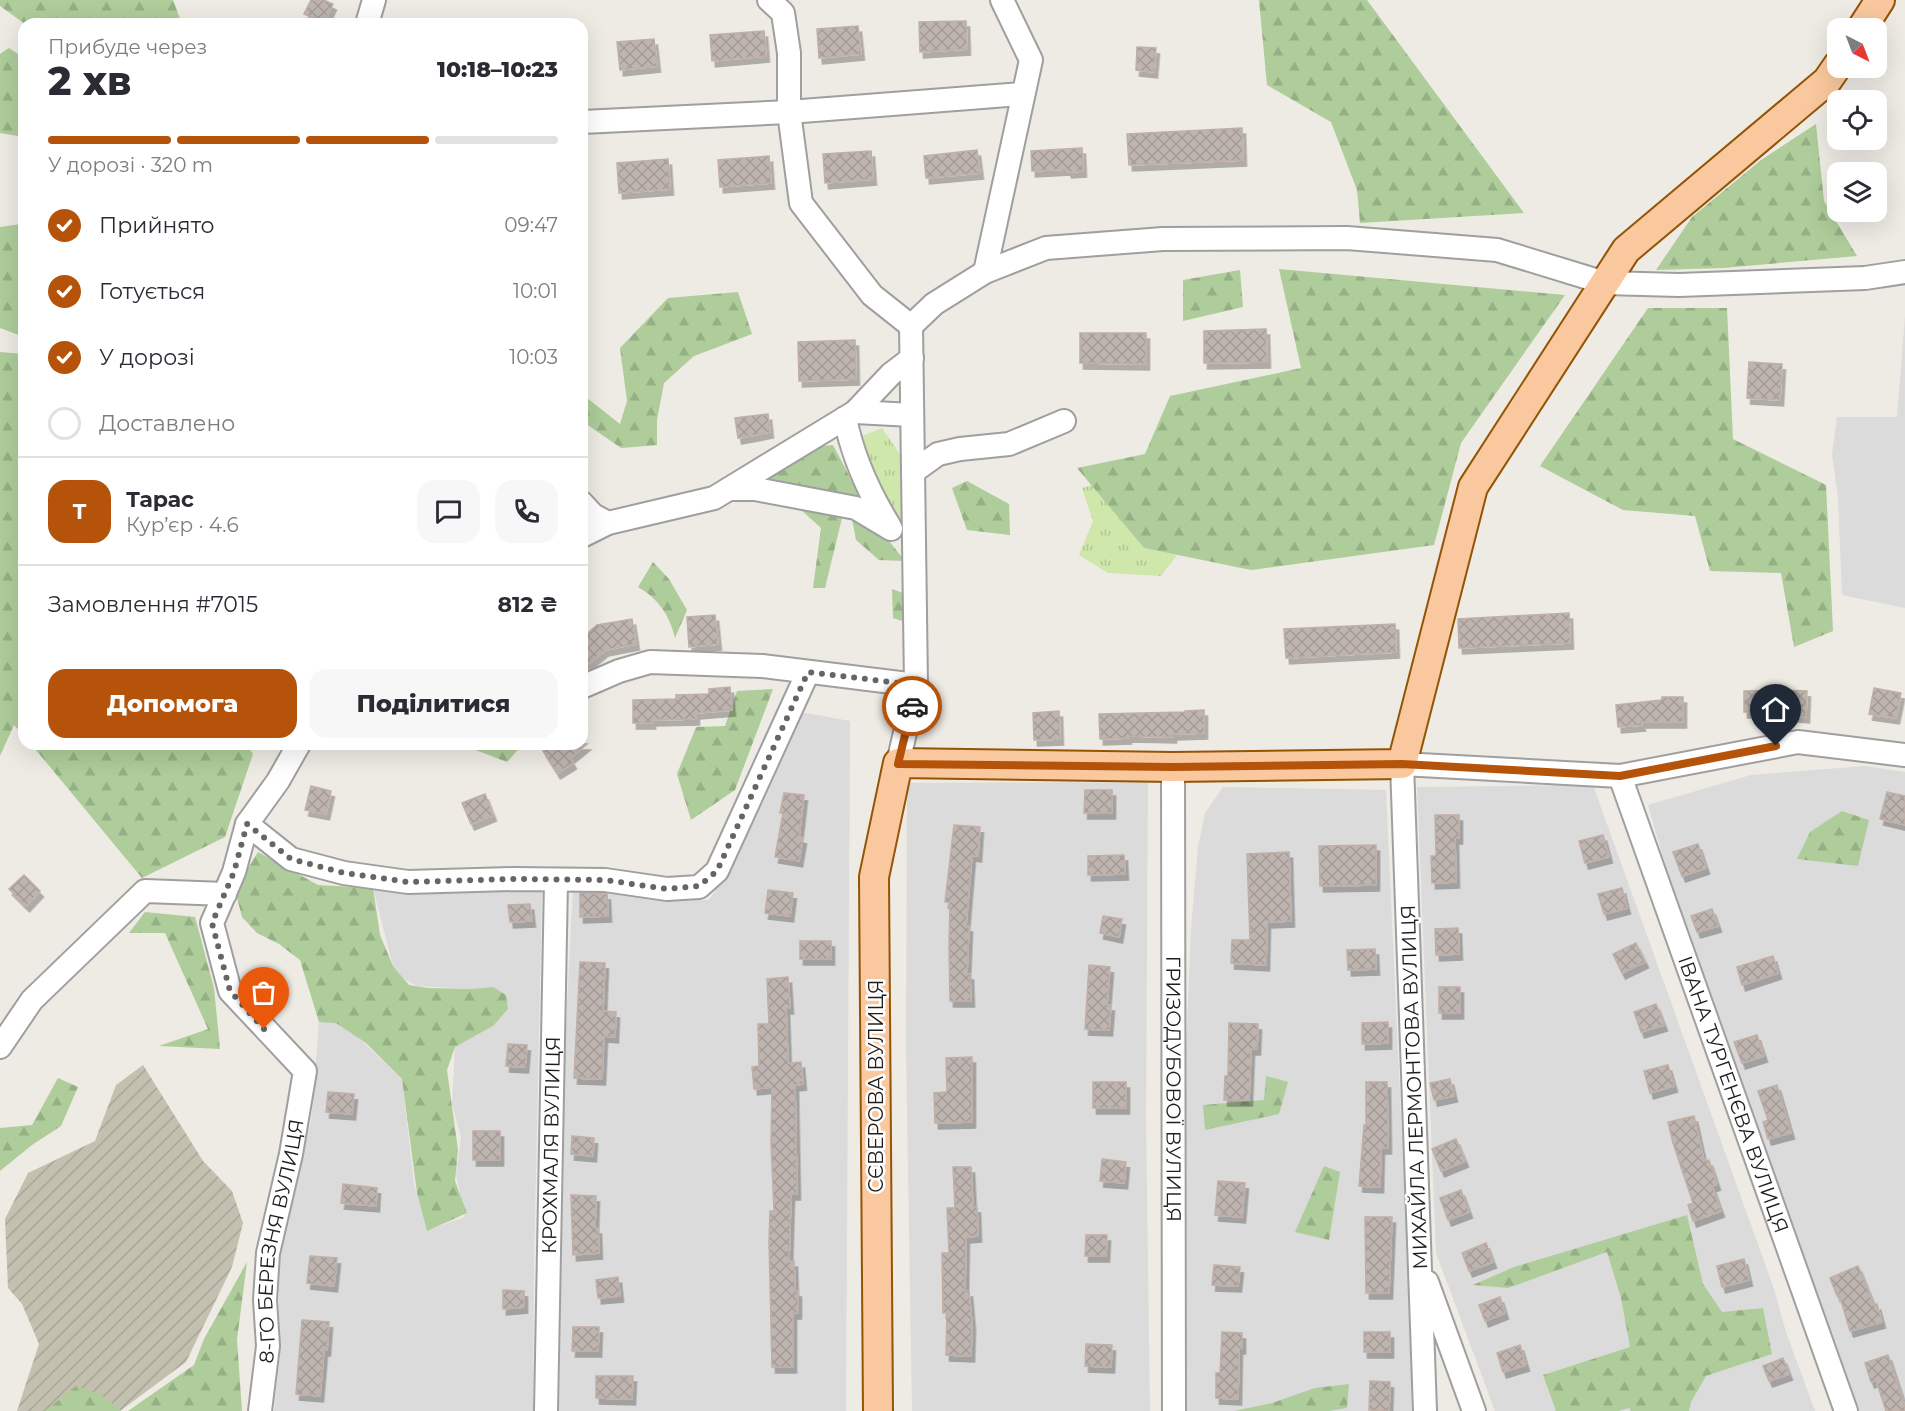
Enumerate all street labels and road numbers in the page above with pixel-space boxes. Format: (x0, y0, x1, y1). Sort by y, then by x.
street label: МИХАЙЛА ЛЕРМОНТОВА ВУЛИЦЯ (1396, 904, 1432, 1270)
street label: ІВАНА ТУРГЕНЄВА ВУЛИЦЯ (1673, 953, 1794, 1236)
street label: ГРИЗОДУБОВОЇ ВУЛИЦЯ (1161, 956, 1186, 1222)
street label: СЄВЕРОВА ВУЛИЦЯ (864, 979, 888, 1193)
street label: КРОХМАЛЯ ВУЛИЦЯ (537, 1036, 565, 1254)
street label: 8-ГО БЕРЕЗНЯ ВУЛИЦЯ (253, 1117, 309, 1364)

